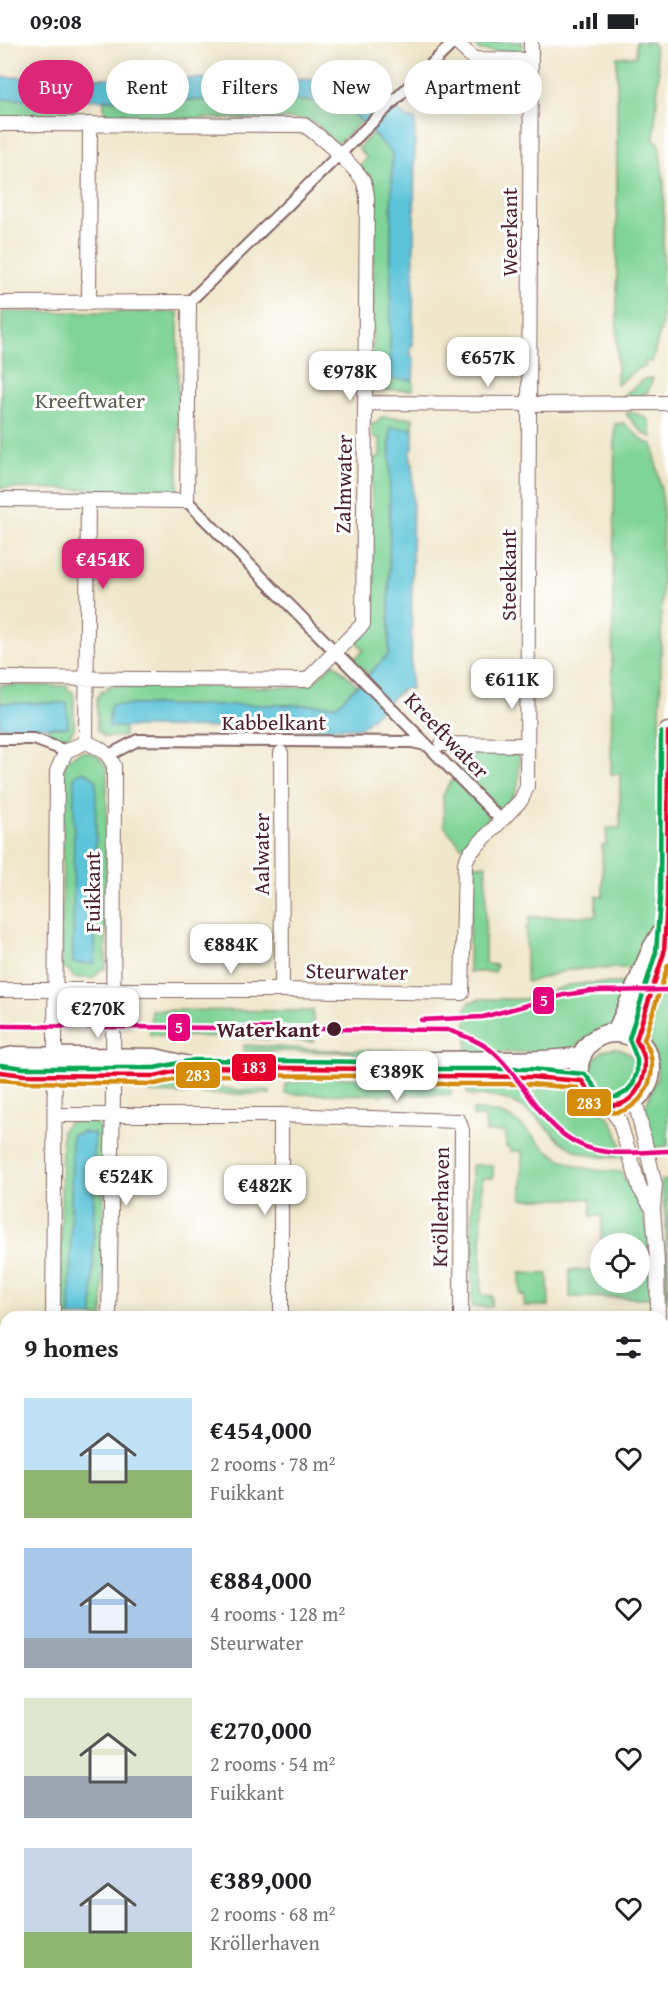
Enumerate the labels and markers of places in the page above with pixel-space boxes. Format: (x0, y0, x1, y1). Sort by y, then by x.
pin: €657K (446, 337, 530, 388)
pin: €978K (308, 351, 392, 402)
pin: €454K (61, 539, 145, 590)
pin: €611K (470, 659, 554, 710)
pin: €884K (189, 924, 273, 975)
pin: €270K (56, 988, 140, 1039)
place label: Waterkant (217, 1013, 321, 1045)
marker: Waterkant (325, 1020, 343, 1038)
pin: €389K (355, 1051, 439, 1102)
pin: €524K (84, 1156, 168, 1207)
pin: €482K (223, 1165, 307, 1216)

